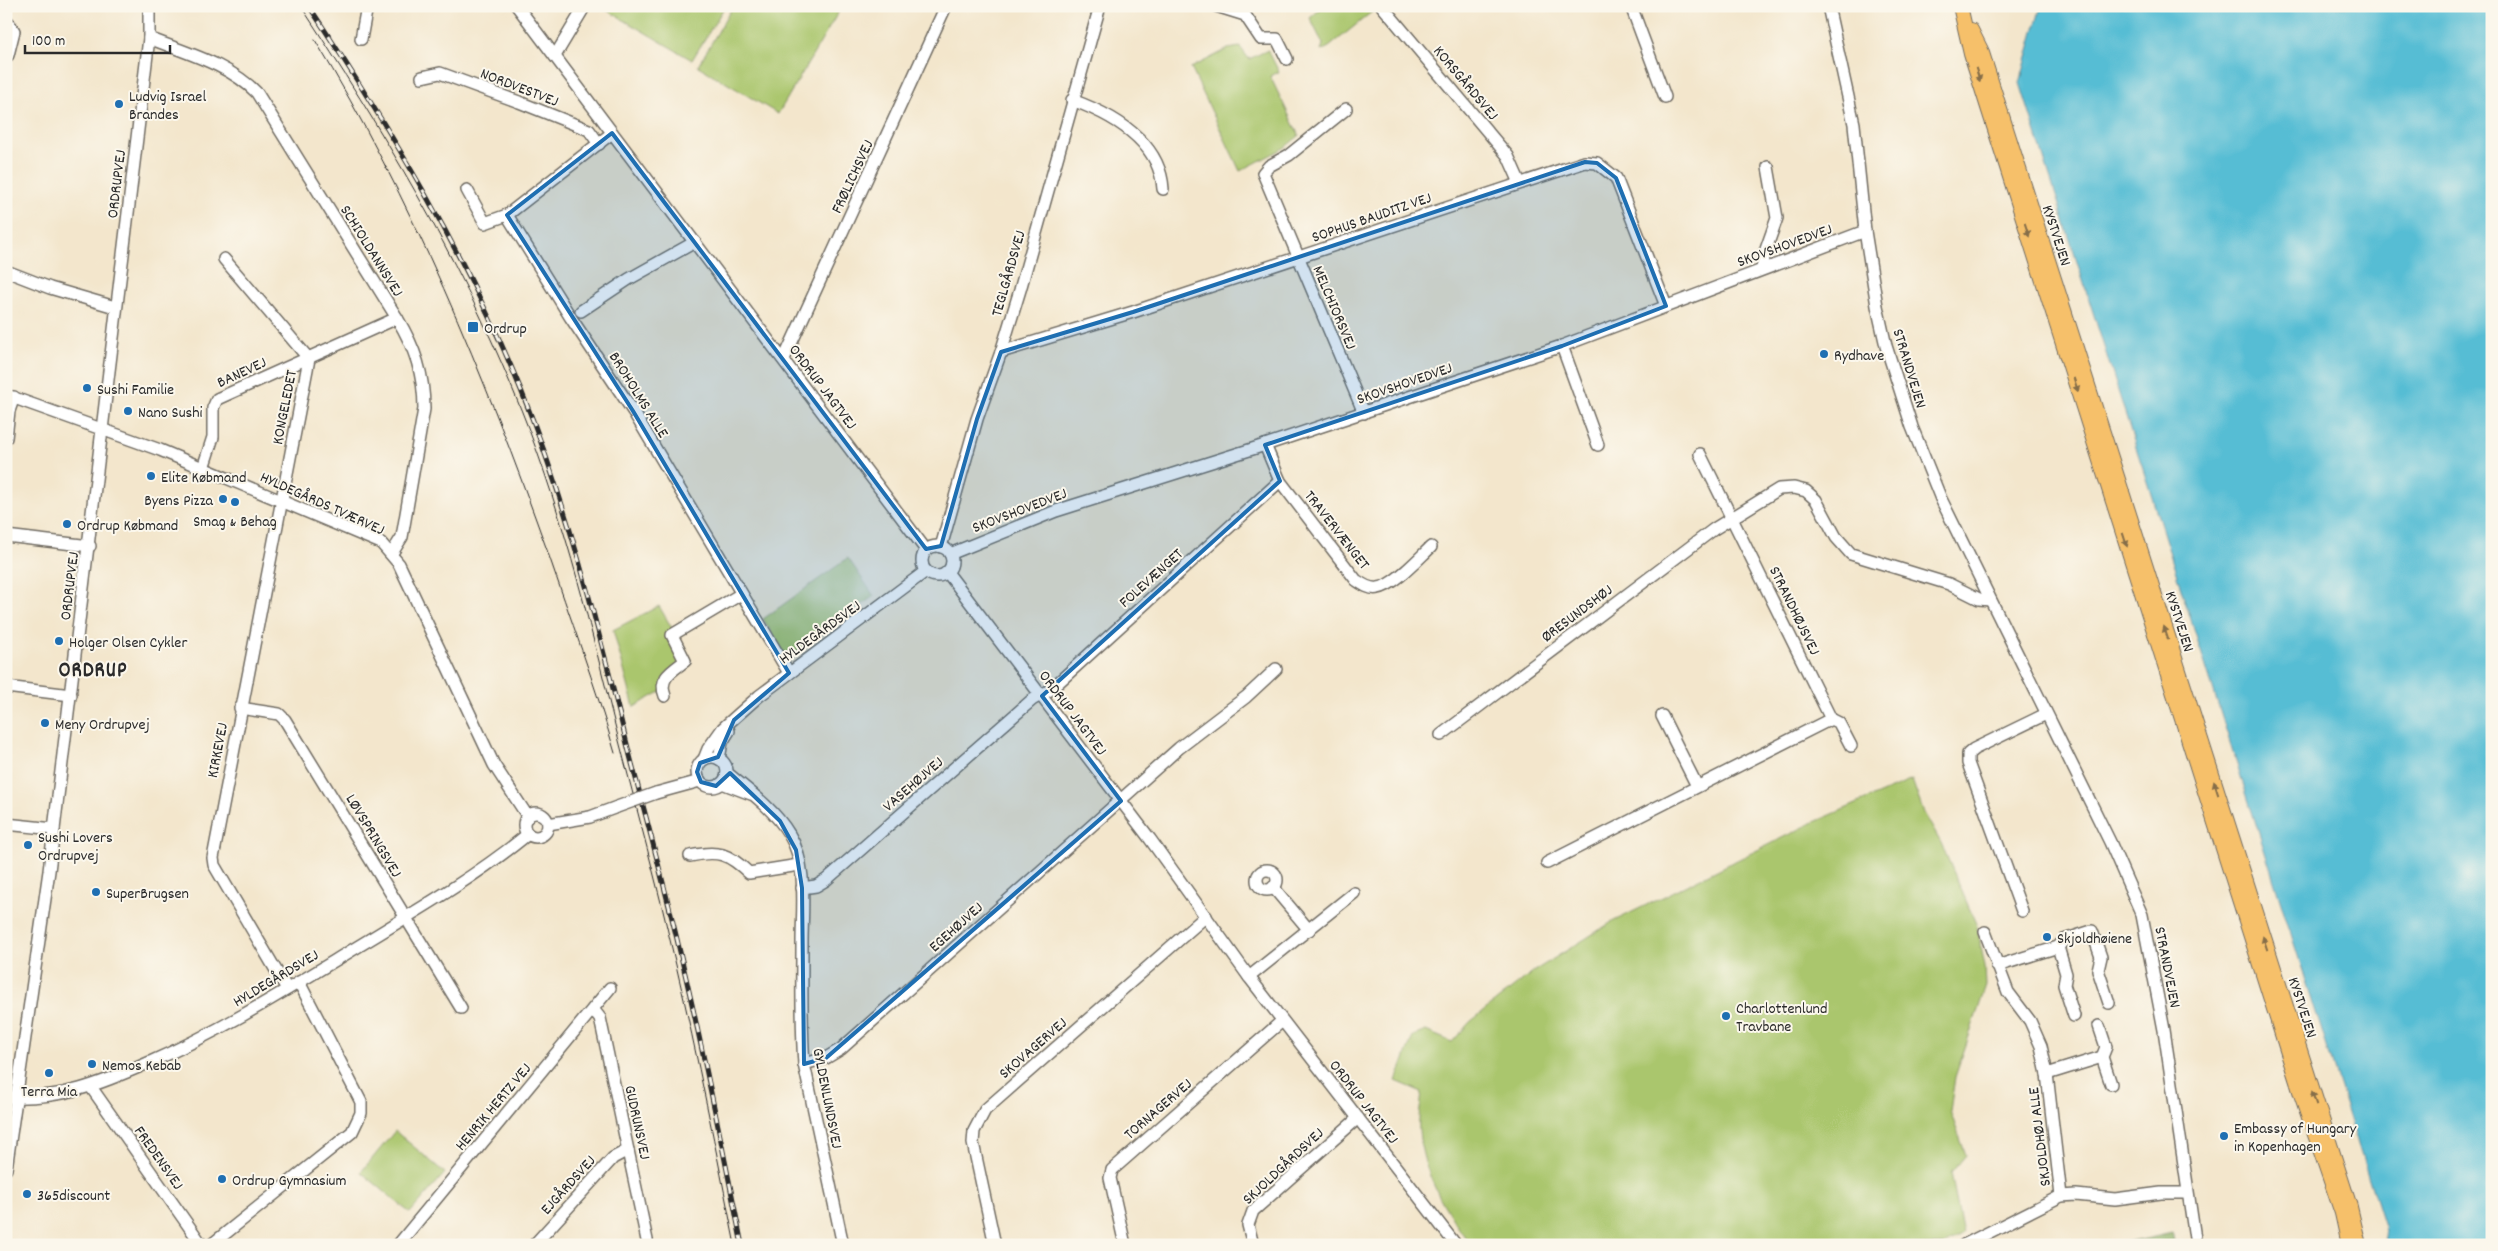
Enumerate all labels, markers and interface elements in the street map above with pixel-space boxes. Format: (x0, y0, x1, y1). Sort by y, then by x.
scale bar (25, 22, 170, 54)
text: 100 m (32, 31, 65, 53)
street label: KORSGÅRDSVEJ (1427, 41, 1503, 126)
street label: NORDVESTVEJ (477, 63, 562, 114)
one-way arrow (1974, 68, 1982, 83)
place label: Ludvig Israel Brandes (129, 86, 206, 127)
marker: Ludvig Israel Brandes (113, 98, 125, 110)
street label: FRØLICHSVEJ (826, 136, 880, 218)
street label: ORDRUPVEJ (102, 149, 133, 220)
street label: SOPHUS BAUDITZ VEJ (1309, 187, 1435, 250)
street label: SCHIOLDANNSVEJ (333, 201, 408, 302)
street label: KYSTVEJEN (2035, 202, 2076, 269)
street label: SKOVSHOVEDVEJ (1734, 218, 1836, 274)
one-way arrow (2023, 223, 2031, 238)
street label: TEGLGÅRDSVEJ (986, 228, 1033, 319)
street label: MELCHIORSVEJ (1306, 262, 1362, 354)
place label: Ordrup (484, 318, 527, 341)
marker: Ordrup (466, 320, 480, 334)
street label: STRANDVEJEN (1886, 326, 1932, 411)
street label: ORDRUP JAGTVEJ (782, 340, 862, 435)
place label: Rydhave (1834, 345, 1884, 368)
street label: BROHOLMS ALLE (602, 348, 674, 443)
marker: Rydhave (1818, 348, 1830, 360)
street label: BANEVEJ (214, 352, 271, 395)
street label: SKOVSHOVEDVEJ (1354, 357, 1456, 411)
street label: KONGELEDET (267, 368, 304, 447)
one-way arrow (2072, 378, 2080, 393)
place label: Sushi Familie (97, 379, 174, 402)
marker: Sushi Familie (81, 382, 93, 394)
place label: Nano Sushi (138, 402, 203, 425)
marker: Nano Sushi (122, 405, 134, 417)
street label: HYLDEGÅRDS TVÆRVEJ (256, 466, 388, 542)
place label: Elite Købmand (161, 467, 246, 490)
marker: Elite Købmand (145, 470, 157, 482)
street label: SKOVSHOVEDVEJ (969, 483, 1071, 540)
street label: TRAVERVÆNGET (1298, 486, 1375, 576)
place label: Byens Pizza (144, 490, 213, 513)
marker: Byens Pizza (217, 493, 229, 505)
marker: Smag & Behag (229, 496, 241, 508)
place label: Smag & Behag (193, 511, 277, 534)
place label: Ordrup Købmand (77, 515, 178, 538)
marker: Ordrup Købmand (61, 518, 73, 530)
one-way arrow (2122, 533, 2130, 548)
street label: FOLEVÆNGET (1114, 543, 1189, 614)
street label: ORDRUPVEJ (55, 551, 86, 622)
street label: STRANDHØJSVEJ (1762, 563, 1825, 660)
street label: ØRESUNDSHØJ (1537, 579, 1618, 649)
street label: KYSTVEJEN (2158, 588, 2199, 655)
street label: HYLDEGÅRDSVEJ (775, 595, 866, 671)
one-way arrow (2162, 626, 2170, 641)
place label: Holger Olsen Cykler (69, 632, 187, 655)
marker: Holger Olsen Cykler (53, 635, 65, 647)
district label: ORDRUP (59, 657, 128, 687)
street label: ORDRUP JAGTVEJ (1032, 666, 1112, 761)
place label: Meny Ordrupvej (55, 714, 150, 737)
marker: Meny Ordrupvej (39, 717, 51, 729)
street label: KIRKEVEJ (202, 721, 235, 780)
street label: VASEHØJVEJ (878, 752, 949, 818)
one-way arrow (2211, 781, 2219, 796)
street label: LØVSPRINGSVEJ (339, 790, 407, 883)
place label: Sushi Lovers Ordrupvej (38, 827, 113, 868)
marker: Sushi Lovers Ordrupvej (22, 839, 34, 851)
place label: SuperBrugsen (106, 883, 189, 906)
marker: SuperBrugsen (90, 886, 102, 898)
street label: EGEHØJVEJ (924, 897, 989, 959)
street label: STRANDVEJEN (2147, 925, 2186, 1010)
place label: Skjoldhøiene (2057, 928, 2132, 951)
marker: Skjoldhøiene (2041, 931, 2053, 943)
one-way arrow (2261, 935, 2269, 950)
street label: HYLDEGÅRDSVEJ (229, 944, 324, 1014)
street label: KYSTVEJEN (2281, 974, 2322, 1041)
place label: Charlottenlund Travbane (1736, 998, 1827, 1039)
marker: Charlottenlund Travbane (1720, 1010, 1732, 1022)
street label: SKOVAGERVEJ (994, 1013, 1073, 1085)
street label: GYLDENLUNDSVEJ (806, 1046, 848, 1151)
place label: Nemos Kebab (102, 1055, 181, 1078)
street label: ORDRUP JAGTVEJ (1323, 1055, 1403, 1150)
marker: Nemos Kebab (86, 1058, 98, 1070)
street label: HENRIK HERTZ VEJ (450, 1059, 538, 1156)
marker: Terra Mia (43, 1067, 55, 1079)
street label: TORNAGERVEJ (1119, 1074, 1198, 1146)
place label: Terra Mia (21, 1081, 78, 1104)
street label: GUDRUNSVEJ (617, 1083, 656, 1162)
street label: SKJOLDHØJ ALLE (2023, 1085, 2058, 1188)
one-way arrow (2310, 1090, 2318, 1105)
place label: Embassy of Hungary in Kopenhagen (2234, 1118, 2357, 1159)
street label: FREDENSVEJ (127, 1122, 189, 1195)
street label: SKJOLDGÅRDSVEJ (1238, 1123, 1330, 1211)
marker: Embassy of Hungary in Kopenhagen (2218, 1130, 2230, 1142)
street label: EJGÅRDSVEJ (536, 1151, 602, 1221)
place label: Ordrup Gymnasium (232, 1170, 347, 1193)
marker: Ordrup Gymnasium (216, 1173, 228, 1185)
place label: 365discount (37, 1185, 110, 1208)
marker: 365discount (21, 1188, 33, 1200)

